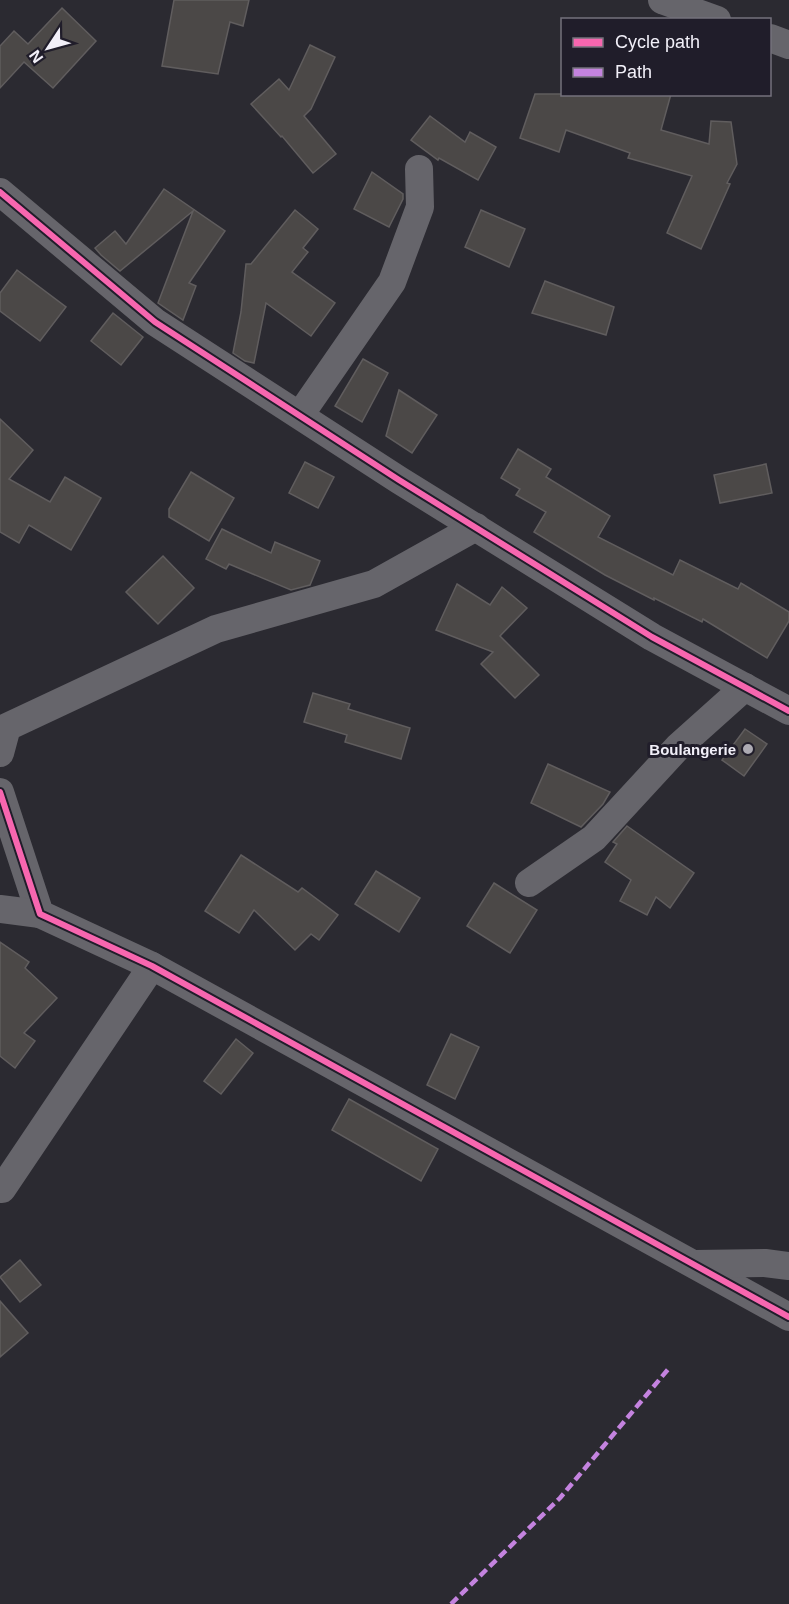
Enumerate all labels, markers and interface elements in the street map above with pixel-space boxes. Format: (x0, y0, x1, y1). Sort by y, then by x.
north arrow (18, 18, 78, 78)
legend (561, 18, 771, 96)
text: Cycle path (615, 32, 700, 52)
text: N (26, 47, 47, 66)
text: Path (615, 62, 652, 82)
place label: Boulangerie (649, 741, 736, 758)
marker: Boulangerie (741, 742, 755, 756)

